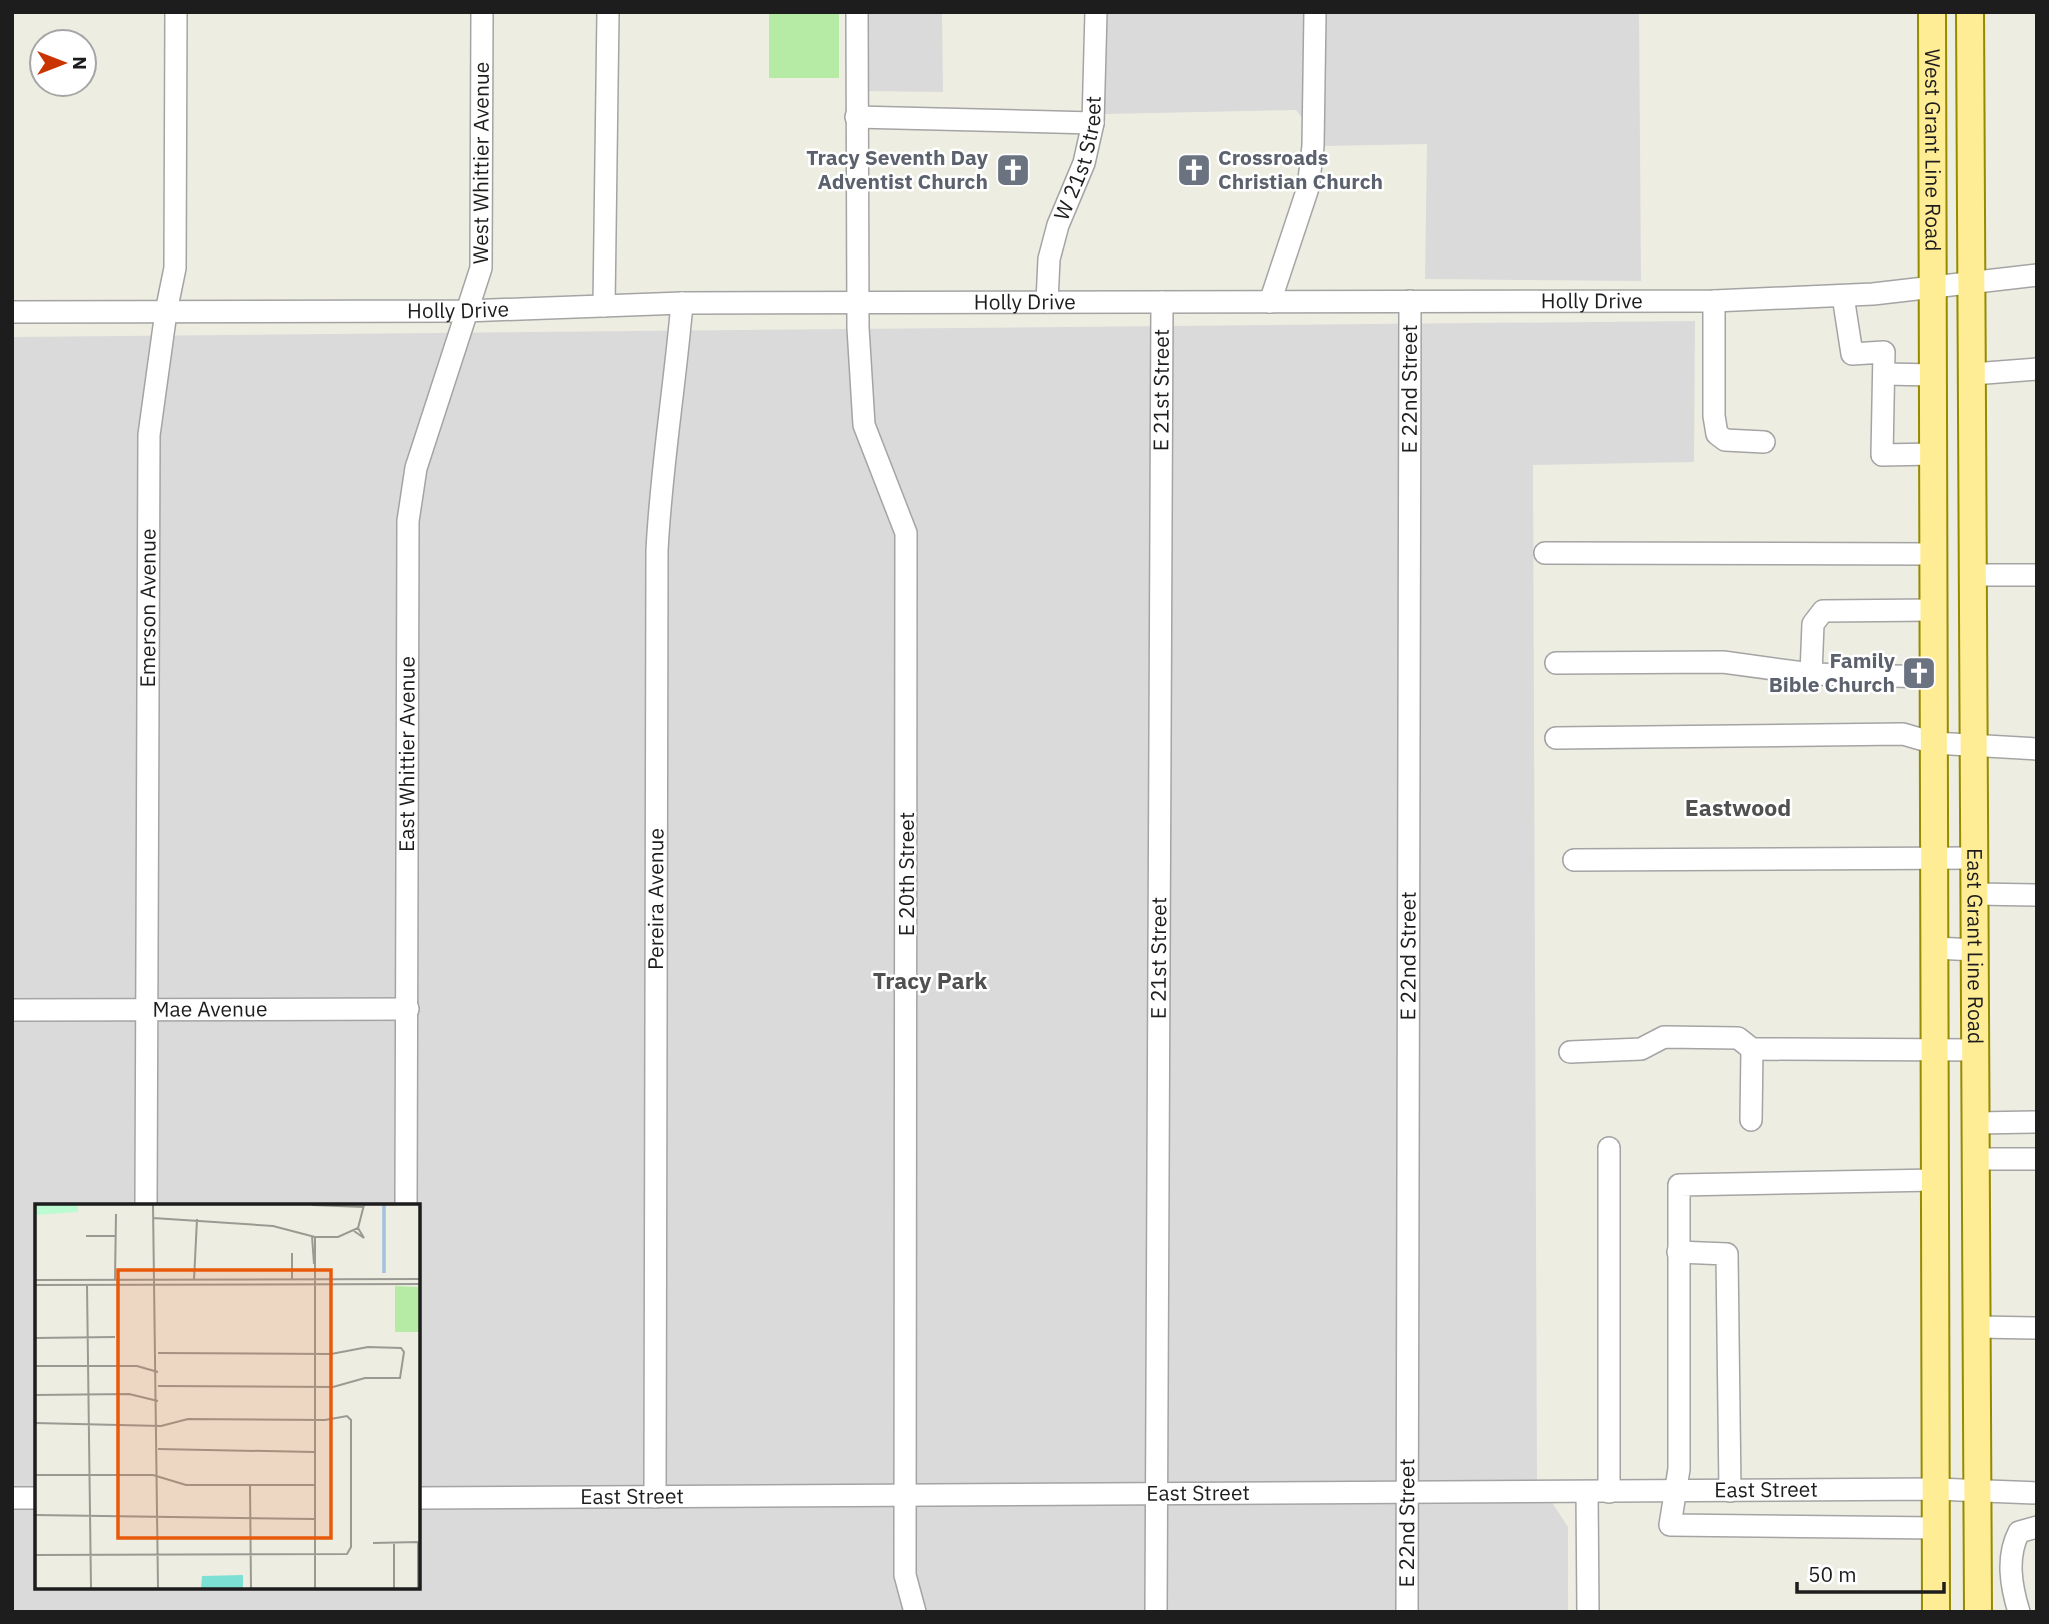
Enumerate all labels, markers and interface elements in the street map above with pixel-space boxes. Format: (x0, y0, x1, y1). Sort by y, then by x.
north arrow (28, 28, 98, 98)
street label: West Grant Line Road (1919, 49, 1948, 251)
text: N (68, 56, 92, 70)
street label: West Whittier Avenue (466, 62, 495, 264)
street label: W 21st Street (1047, 96, 1107, 224)
place label: Tracy Seventh Day Adventist Church (806, 143, 989, 195)
place label: Crossroads Christian Church (1218, 143, 1383, 195)
church icon: Tracy Seventh Day Adventist Church (994, 151, 1032, 189)
church icon: Crossroads Christian Church (1175, 151, 1213, 189)
street label: Holly Drive (1541, 286, 1643, 314)
street label: Holly Drive (974, 287, 1076, 315)
street label: Holly Drive (407, 294, 509, 324)
street label: E 22nd Street (1395, 324, 1423, 454)
street label: E 21st Street (1146, 329, 1175, 451)
street label: Emerson Avenue (133, 528, 162, 688)
place label: Family Bible Church (1769, 646, 1896, 698)
church icon: Family Bible Church (1900, 654, 1938, 692)
street label: East Whittier Avenue (392, 656, 421, 852)
district label: Eastwood (1685, 792, 1791, 822)
street label: E 20th Street (892, 812, 920, 936)
street label: Pereira Avenue (641, 828, 669, 970)
street label: East Grant Line Road (1961, 848, 1990, 1044)
street label: E 22nd Street (1393, 891, 1422, 1021)
street label: E 21st Street (1144, 897, 1172, 1019)
district label: Tracy Park (873, 965, 988, 995)
street label: Mae Avenue (152, 994, 268, 1023)
inset map (35, 1204, 420, 1589)
street label: E 22nd Street (1392, 1458, 1420, 1588)
street label: East Street (1714, 1475, 1818, 1503)
street label: East Street (1146, 1478, 1250, 1507)
street label: East Street (580, 1481, 684, 1510)
scale bar (1797, 1550, 1944, 1594)
text: 50 m (1808, 1560, 1857, 1588)

